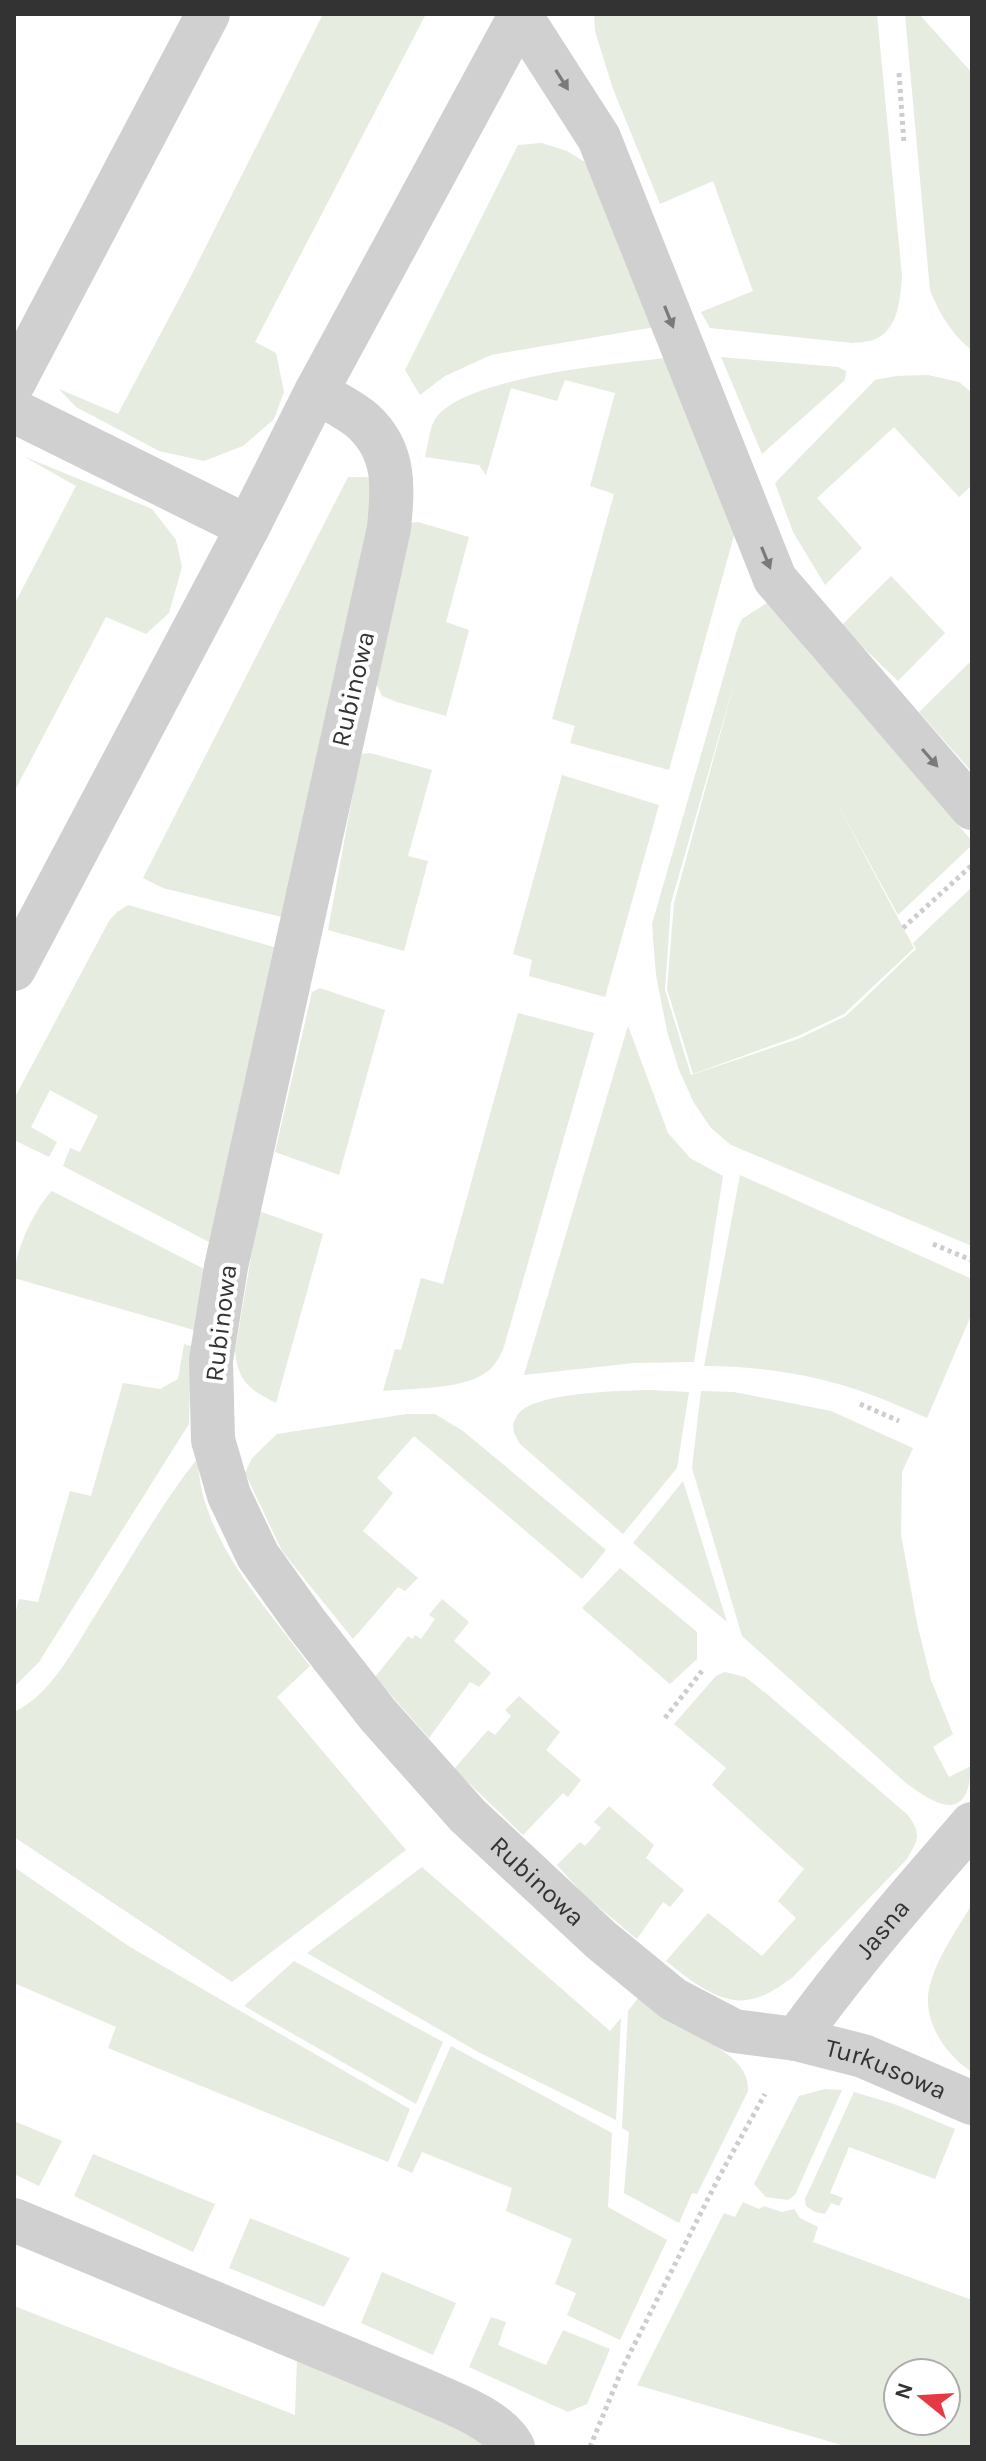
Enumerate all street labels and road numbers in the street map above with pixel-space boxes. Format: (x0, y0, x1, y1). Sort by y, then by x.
street label: Rubinowa (325, 628, 381, 750)
street label: Rubinowa (198, 1263, 244, 1383)
street label: Rubinowa (484, 1829, 591, 1933)
street label: Jasna (848, 1892, 916, 1965)
street label: Turkusowa (822, 2032, 952, 2106)

